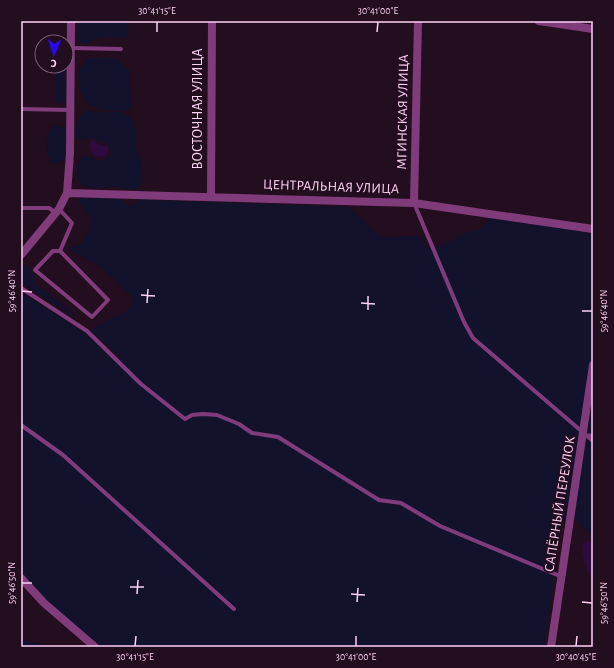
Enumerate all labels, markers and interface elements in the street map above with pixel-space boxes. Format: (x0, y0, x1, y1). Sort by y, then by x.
text: 30°41'15"E (138, 6, 176, 16)
text: 30°41'00"E (358, 6, 398, 16)
north arrow (34, 34, 74, 74)
street label: ВОСТОЧНАЯ УЛИЦА (191, 49, 205, 169)
street label: МГИНСКАЯ УЛИЦА (395, 54, 411, 170)
text: С (50, 58, 57, 69)
street label: ЦЕНТРАЛЬНАЯ УЛИЦА (263, 178, 399, 196)
text: 59°46'40"N (7, 270, 17, 312)
text: 59°46'40"N (599, 290, 609, 332)
street label: САПЁРНЫЙ ПЕРЕУЛОК (540, 435, 578, 573)
text: 59°46'50"N (7, 562, 17, 604)
text: 59°46'50"N (599, 582, 609, 624)
text: 30°41'15"E (116, 652, 154, 662)
text: 30°41'00"E (336, 652, 376, 662)
text: 30°40'45"E (556, 652, 597, 662)

